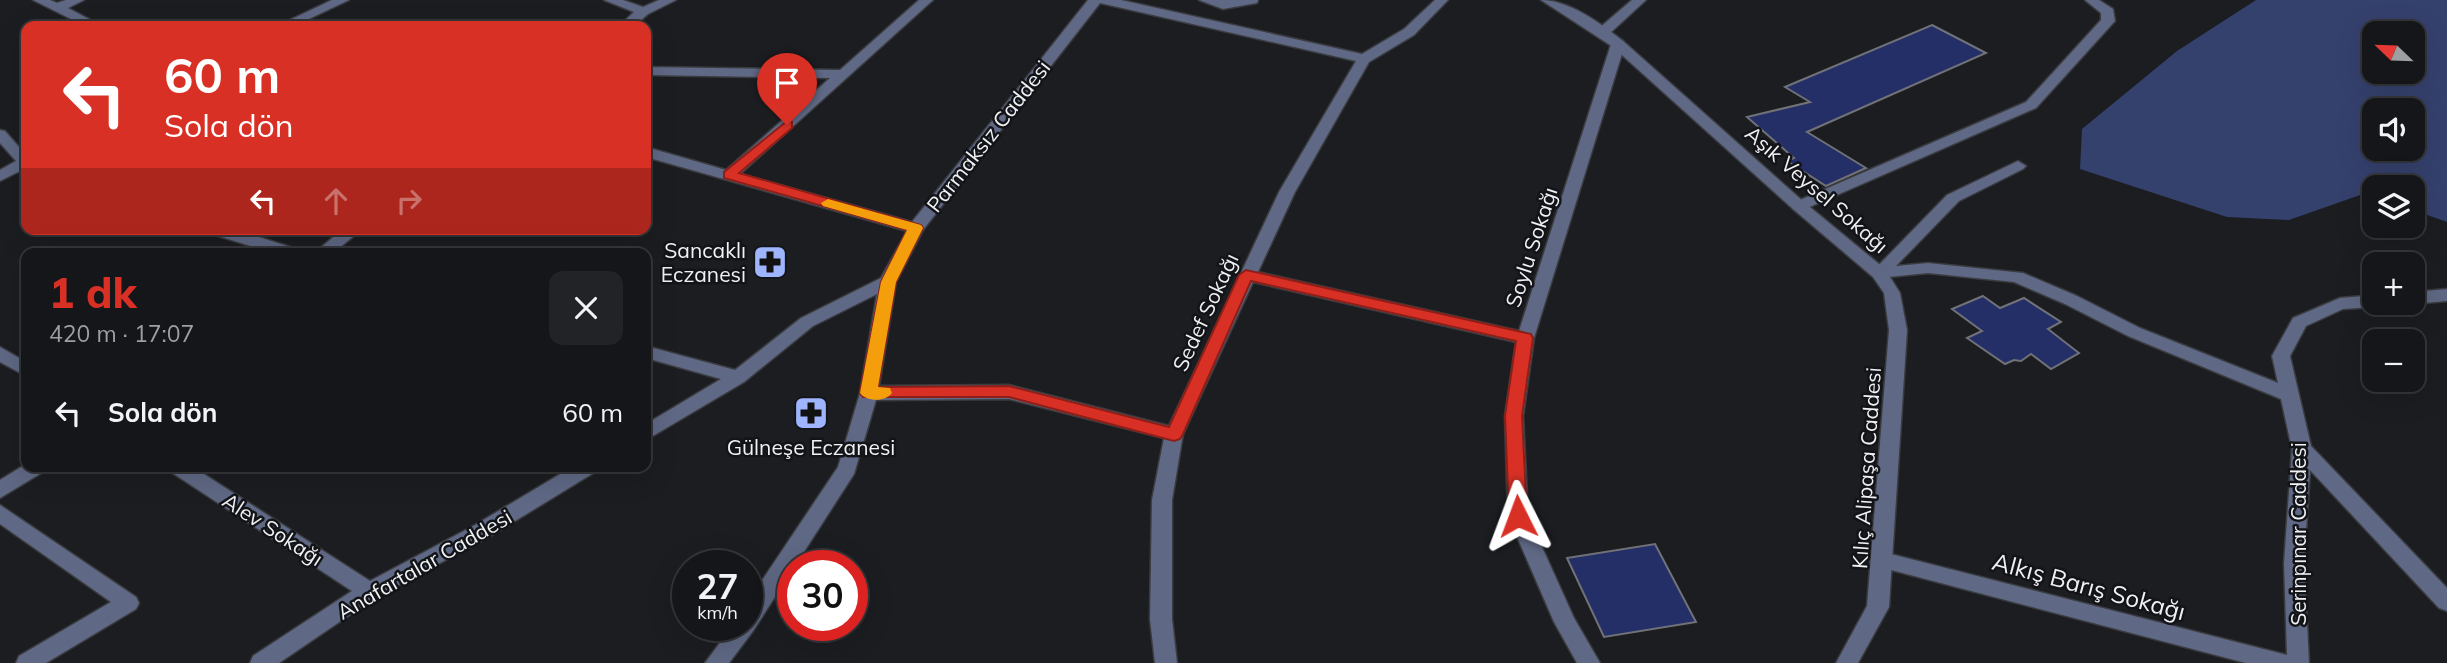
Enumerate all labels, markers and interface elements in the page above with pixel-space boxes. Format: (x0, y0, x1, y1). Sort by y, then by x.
north arrow (2362, 21, 2426, 84)
map controls (2362, 21, 2425, 392)
text: 60 m (164, 44, 280, 105)
icon: left (49, 49, 140, 140)
pin (757, 53, 817, 125)
street label: Parmaksız Caddesi (921, 55, 1055, 217)
icon: arrive (768, 64, 806, 102)
button: sound (2362, 98, 2425, 161)
text: Sola dön (164, 105, 294, 145)
street label: Aşık Veysel Sokağı (1740, 120, 1894, 258)
button: layers (2362, 175, 2425, 238)
icon: left (244, 182, 282, 220)
icon: ahead (317, 182, 355, 220)
icon: right (390, 182, 428, 220)
street label: Soylu Sokağı (1499, 184, 1563, 310)
place label: Sancaklı Eczanesi (661, 237, 746, 287)
pharmacy icon: Sancaklı Eczanesi (751, 243, 789, 281)
street label: Sedef Sokağı (1166, 249, 1244, 375)
button: + (2362, 252, 2425, 315)
text: 1 dk (49, 266, 137, 319)
button: close (549, 271, 623, 345)
text: 420 m · 17:07 (49, 319, 194, 348)
button: − (2362, 329, 2425, 392)
street label: Kılıç Alipaşa Caddesi (1846, 366, 1886, 570)
icon: left (49, 394, 87, 432)
pharmacy icon: Gülneşe Eczanesi (792, 394, 830, 432)
text: Sola dön (108, 396, 217, 429)
text: 60 m (562, 396, 623, 429)
place label: Gülneşe Eczanesi (727, 434, 895, 460)
street label: Serinpınar Caddesi (2285, 442, 2311, 626)
position arrow (1481, 479, 1555, 553)
street label: Alev Sokağı (218, 487, 328, 571)
street label: Anafartalar Caddesi (332, 503, 516, 625)
street label: Alkış Barış Sokağı (1989, 546, 2189, 626)
speed limit sign: 30 (777, 550, 868, 641)
text: 27 (696, 564, 739, 608)
text: km/h (697, 601, 738, 624)

